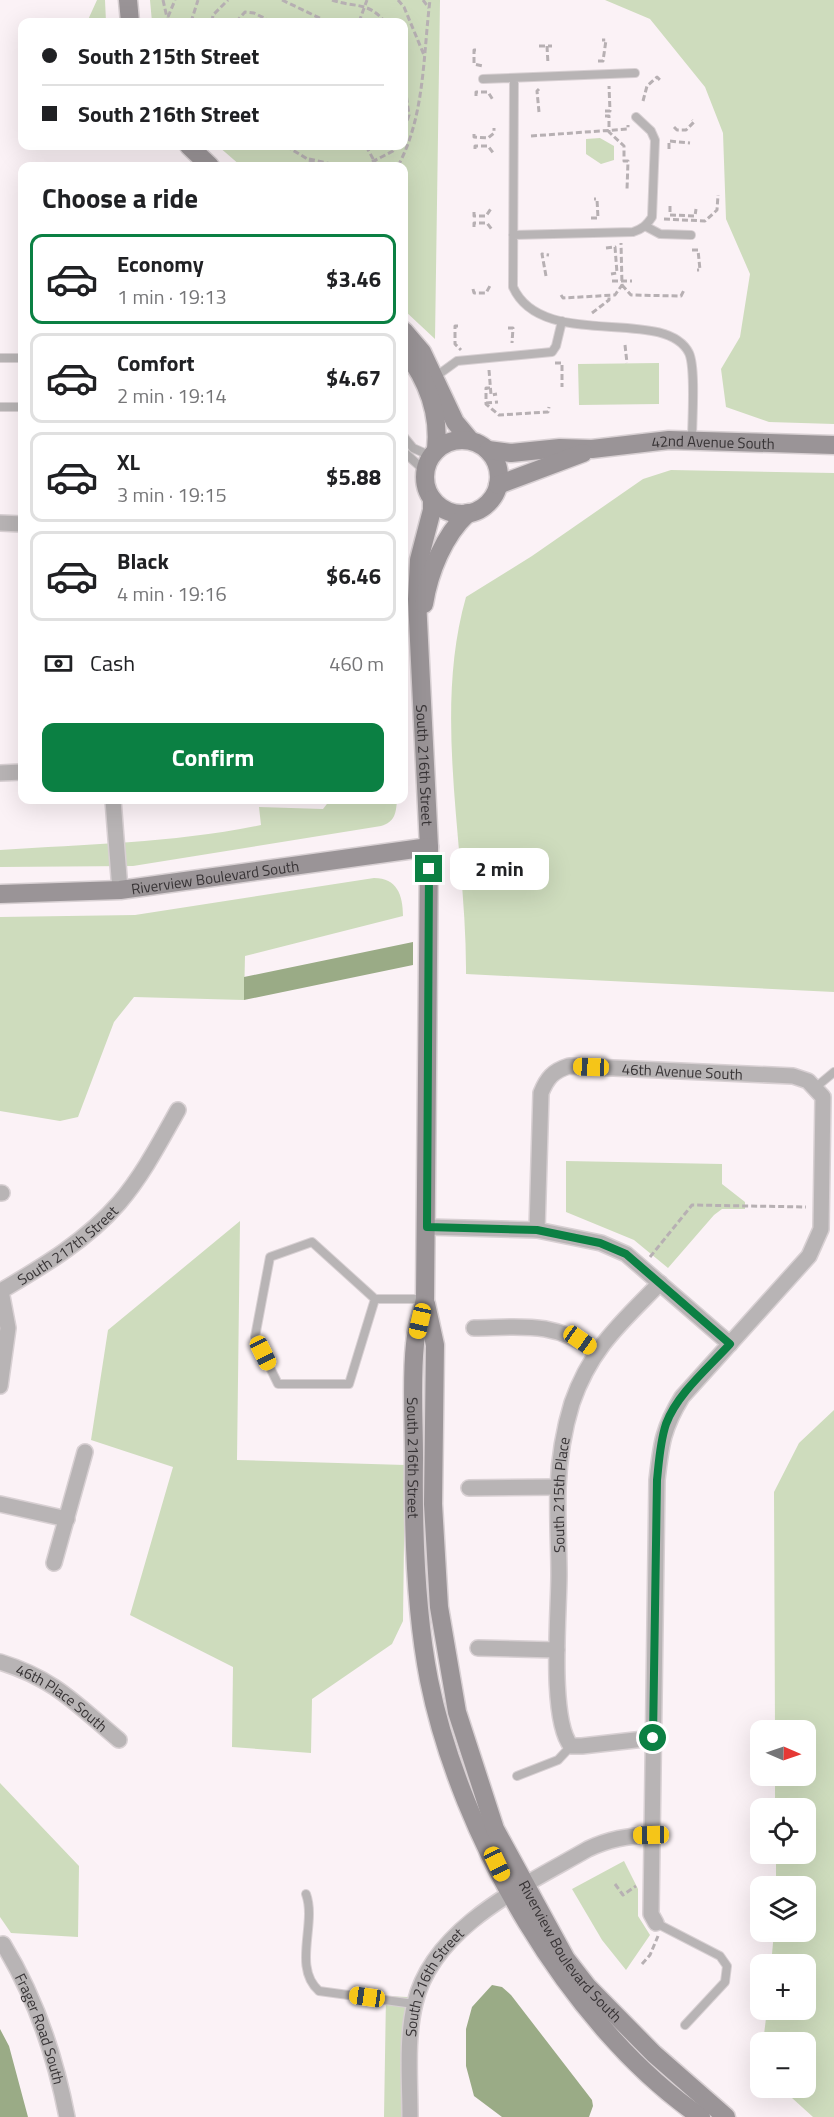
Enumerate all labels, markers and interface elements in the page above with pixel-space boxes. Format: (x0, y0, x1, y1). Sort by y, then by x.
text: South 215th Street (78, 39, 259, 73)
text: South 216th Street (78, 97, 259, 131)
text: Choose a ride (42, 177, 198, 218)
text: Economy (117, 247, 204, 281)
icon: car (45, 252, 99, 306)
text: $3.46 (326, 262, 381, 296)
text: 1 min · 19:13 (117, 281, 227, 312)
text: Comfort (117, 346, 195, 380)
icon: car (45, 351, 99, 405)
text: $4.67 (326, 361, 381, 395)
text: 2 min · 19:14 (117, 380, 227, 411)
street label: 42nd Avenue South (650, 428, 775, 455)
text: XL (117, 445, 140, 479)
icon: car (45, 450, 99, 504)
text: $5.88 (326, 460, 381, 494)
text: 3 min · 19:15 (117, 479, 227, 510)
text: Black (117, 544, 169, 578)
icon: car (45, 549, 99, 603)
text: $6.46 (326, 559, 381, 593)
text: 4 min · 19:16 (117, 578, 227, 609)
text: Cash (90, 646, 135, 680)
icon: cash (42, 647, 75, 680)
text: 460 m (329, 648, 384, 679)
street label: South 216th Street (411, 704, 439, 827)
button: Confirm (42, 723, 384, 792)
callout: 2 min (450, 848, 549, 890)
text: 2 min (475, 853, 524, 884)
street label: Riverview Boulevard South (129, 854, 301, 900)
route end (415, 855, 442, 882)
car (573, 1057, 609, 1077)
street label: 46th Avenue South (621, 1057, 743, 1085)
street label: South 217th Street (12, 1199, 124, 1291)
car (407, 1301, 433, 1341)
car (560, 1322, 600, 1358)
car (247, 1333, 279, 1373)
street label: South 216th Street (401, 1397, 426, 1519)
street label: South 215th Place (546, 1435, 575, 1553)
street label: 46th Place South (13, 1657, 113, 1737)
north arrow (750, 1720, 816, 1786)
map controls (750, 1720, 816, 2098)
route start (639, 1724, 666, 1751)
button: locate (750, 1798, 816, 1864)
car (633, 1826, 669, 1844)
car (481, 1844, 513, 1884)
street label: Riverview Boulevard South (513, 1876, 628, 2027)
button: layers (750, 1876, 816, 1942)
street label: South 216th Street (398, 1921, 469, 2038)
button: + (750, 1954, 816, 2020)
street label: Frager Road South (10, 1969, 71, 2087)
car (348, 1986, 386, 2008)
button: − (750, 2032, 816, 2098)

